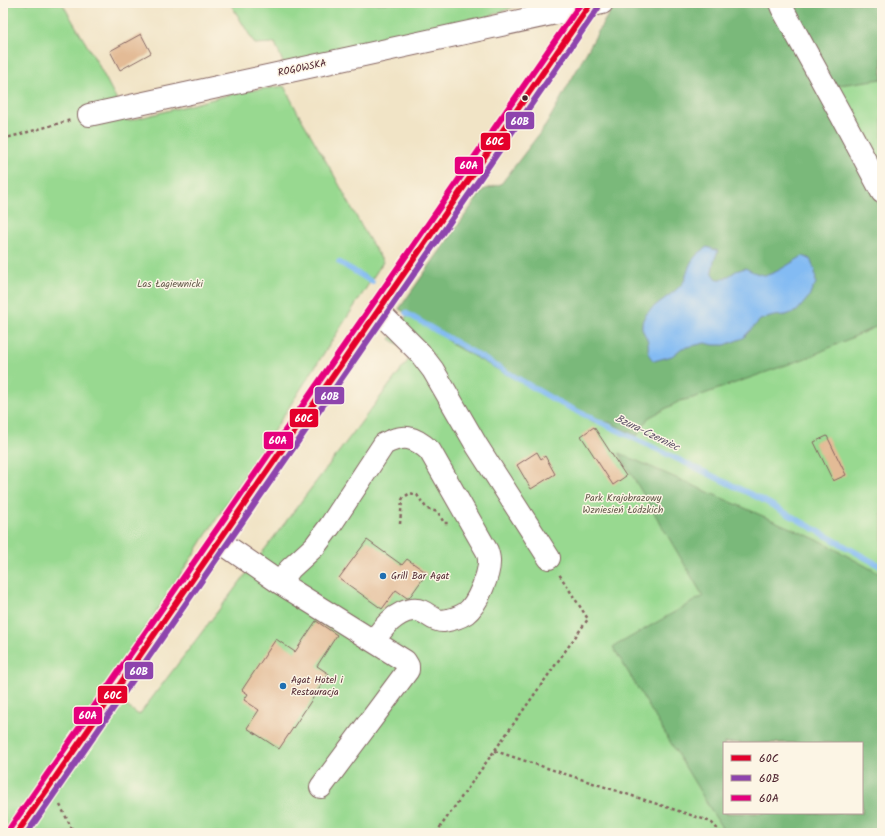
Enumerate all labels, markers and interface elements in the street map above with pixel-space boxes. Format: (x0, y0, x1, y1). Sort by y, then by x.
street label: ROGOWSKA (276, 55, 328, 81)
unlabelled marker (520, 93, 530, 103)
line badge: 60B (505, 111, 535, 130)
text: 60B (511, 113, 529, 131)
line badge: 60C (480, 132, 511, 151)
text: 60C (486, 133, 504, 151)
line badge: 60A (454, 156, 484, 175)
text: 60A (460, 157, 478, 175)
park label: Las Łagiewnicki (137, 276, 204, 292)
line badge: 60B (314, 386, 345, 405)
text: 60B (321, 388, 339, 406)
line badge: 60C (289, 408, 319, 428)
text: 60C (295, 410, 313, 428)
water label: Bzura-Czerniec (612, 410, 683, 457)
line badge: 60A (263, 431, 294, 450)
text: 60A (269, 432, 287, 450)
park label: Park Krajobrazowy Wzniesień Łódzkich (583, 490, 663, 518)
place label: Grill Bar Agat (391, 568, 450, 584)
marker: Grill Bar Agat (378, 571, 388, 581)
line badge: 60B (124, 661, 154, 680)
text: 60B (130, 663, 148, 681)
place label: Agat Hotel i Restauracja (291, 672, 343, 700)
marker: Agat Hotel i Restauracja (278, 681, 288, 691)
line badge: 60C (97, 685, 128, 704)
text: 60C (104, 687, 122, 705)
line badge: 60A (73, 706, 103, 725)
text: 60A (79, 707, 97, 725)
legend (723, 742, 863, 814)
text: 60C (759, 749, 779, 768)
text: 60B (759, 769, 779, 788)
text: 60A (759, 789, 779, 808)

